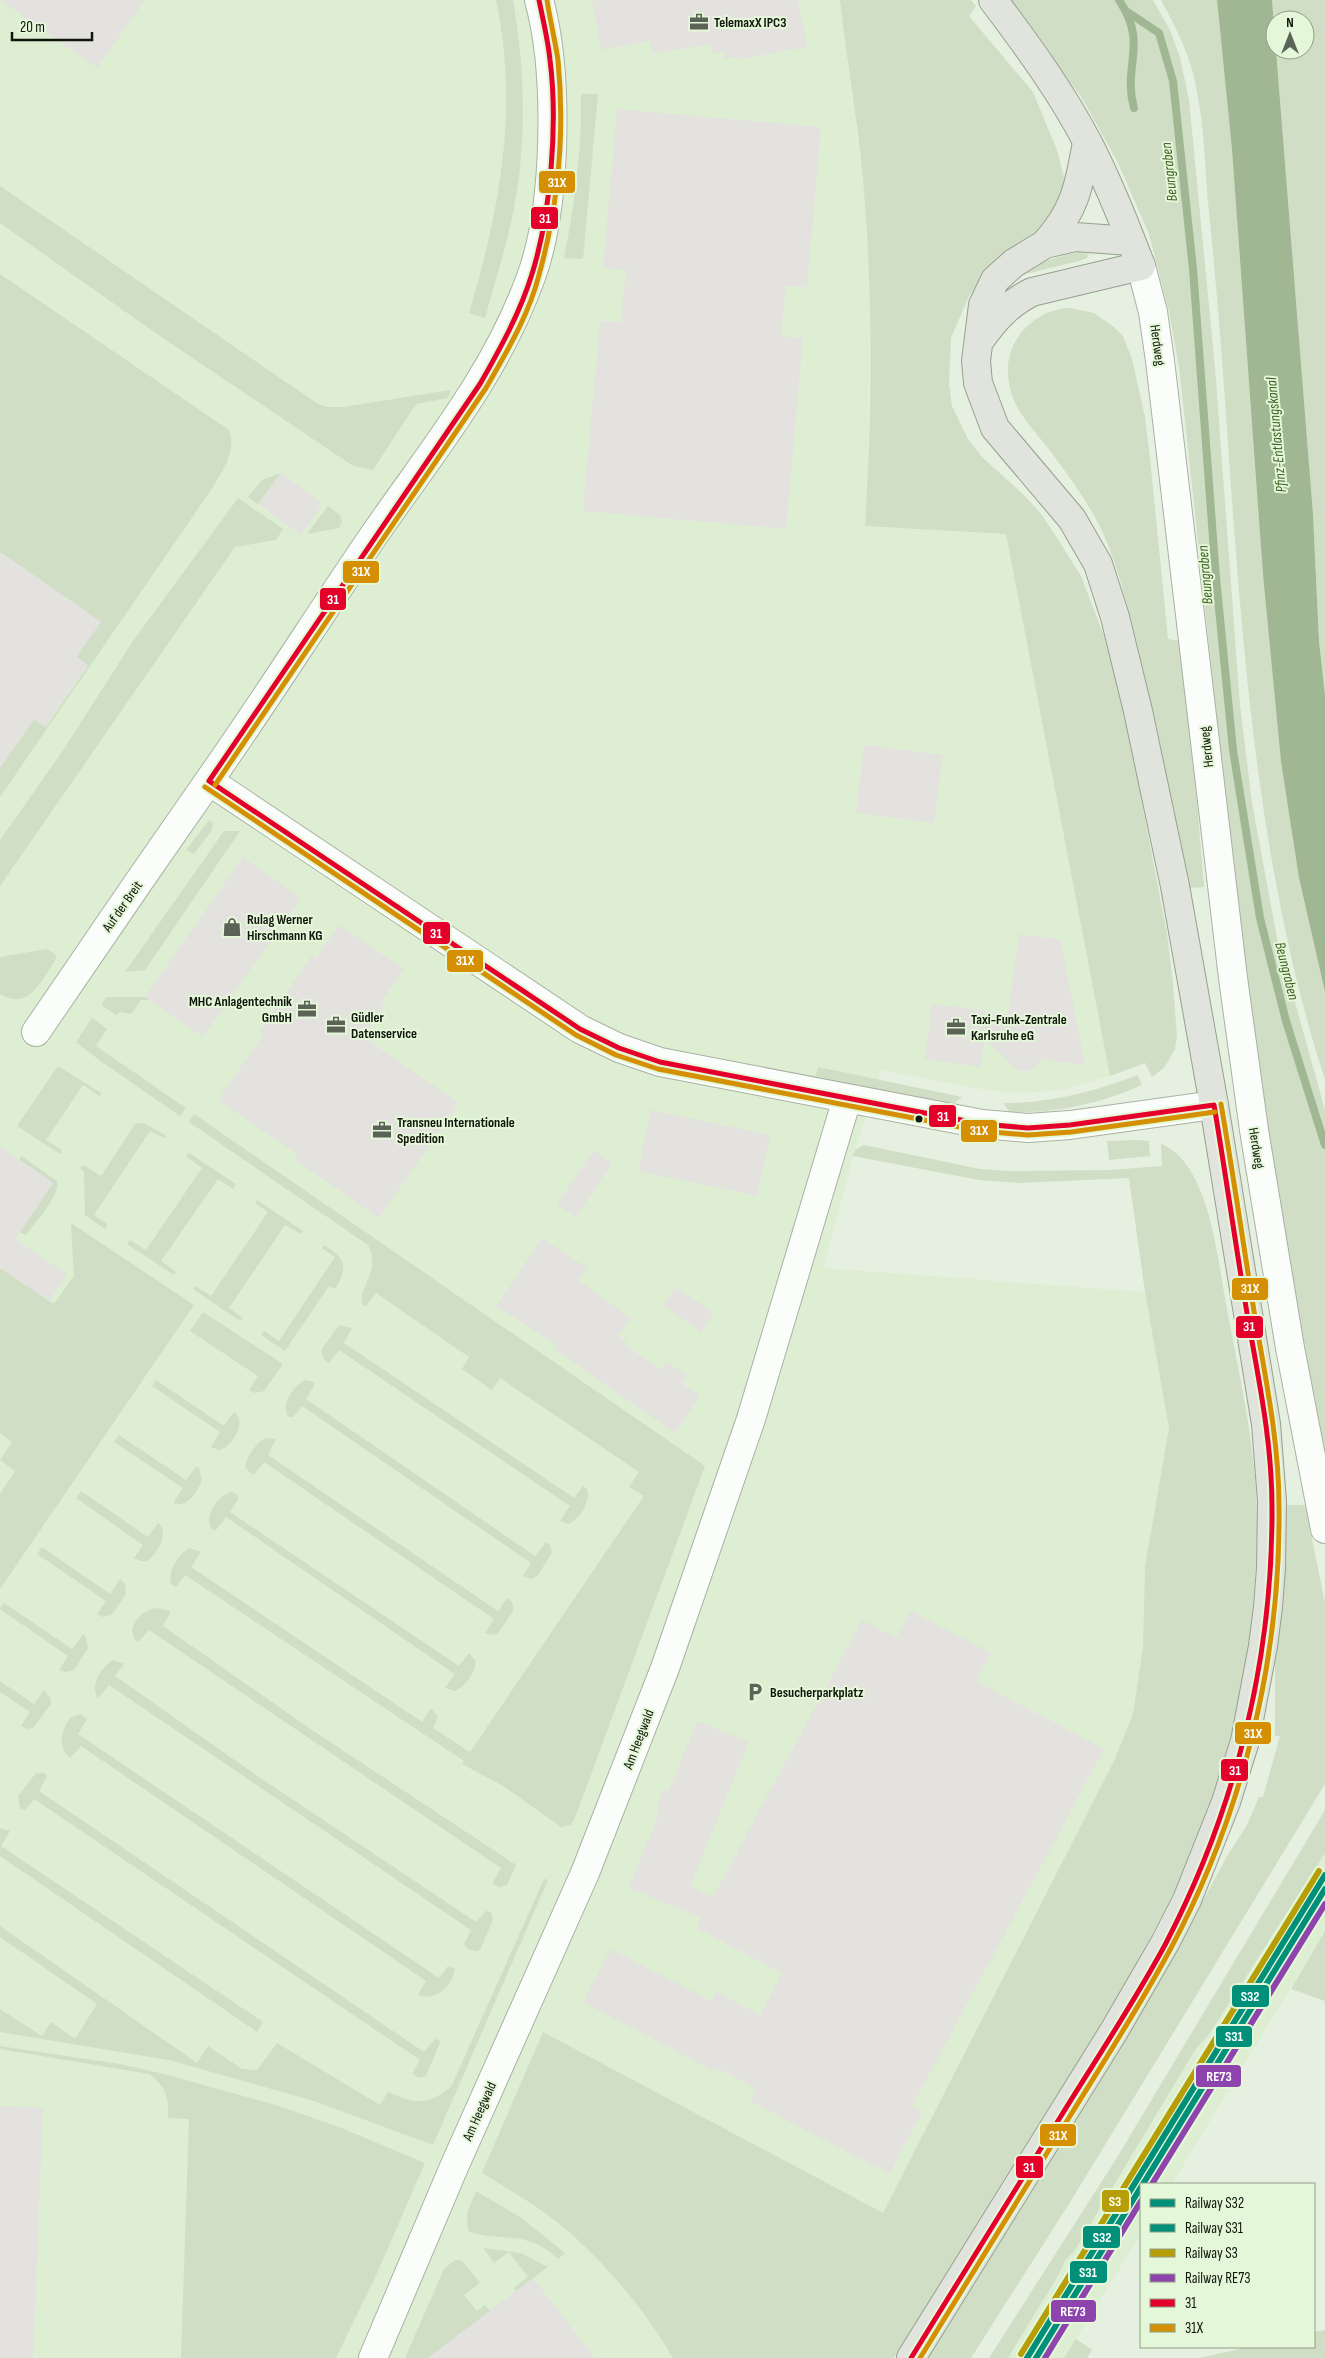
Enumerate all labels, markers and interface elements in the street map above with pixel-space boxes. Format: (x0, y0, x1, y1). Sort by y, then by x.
scale bar (12, 10, 92, 42)
north arrow (1265, 10, 1315, 60)
office icon: TelemaxX IPC3 (688, 11, 710, 33)
place label: TelemaxX IPC3 (714, 14, 787, 31)
text: N (1286, 14, 1294, 31)
text: 20 m (20, 18, 45, 37)
water label: Beungraben (1157, 142, 1182, 202)
line badge: 31X (538, 170, 576, 194)
text: 31X (548, 174, 567, 191)
line badge: 31 (530, 206, 559, 230)
text: 31 (539, 210, 551, 227)
street label: Herdweg (1146, 323, 1169, 367)
water label: Pfinz-Entlastungskanal (1262, 375, 1291, 493)
water label: Beungraben (1193, 545, 1218, 605)
line badge: 31X (342, 560, 380, 584)
text: 31X (352, 563, 371, 580)
line badge: 31 (319, 587, 347, 611)
text: 31 (327, 591, 339, 608)
street label: Herdweg (1196, 725, 1217, 768)
street label: Auf der Breit (98, 878, 146, 936)
place label: Rulag Werner Hirschmann KG (247, 911, 323, 944)
shop icon: Rulag Werner Hirschmann KG (221, 916, 243, 938)
line badge: 31 (422, 921, 451, 945)
text: 31 (430, 925, 442, 942)
water label: Beungraben (1270, 940, 1303, 1002)
line badge: 31X (446, 949, 484, 973)
text: 31X (456, 952, 475, 969)
place label: MHC Anlagentechnik GmbH (189, 993, 292, 1026)
office icon: MHC Anlagentechnik GmbH (296, 998, 318, 1020)
place label: Güdler Datenservice (351, 1009, 417, 1042)
place label: Taxi-Funk-Zentrale Karlsruhe eG (971, 1011, 1067, 1044)
office icon: Güdler Datenservice (325, 1014, 347, 1036)
office icon: Taxi-Funk-Zentrale Karlsruhe eG (945, 1016, 967, 1038)
line badge: 31 (928, 1104, 957, 1128)
text: 31 (937, 1108, 949, 1125)
place label: Transneu Internationale Spedition (397, 1114, 515, 1147)
unlabelled marker (914, 1114, 924, 1124)
office icon: Transneu Internationale Spedition (371, 1119, 393, 1141)
line badge: 31X (960, 1119, 998, 1143)
text: 31X (970, 1122, 989, 1139)
street label: Herdweg (1245, 1126, 1268, 1170)
line badge: 31X (1231, 1277, 1269, 1301)
text: 31X (1241, 1280, 1260, 1297)
line badge: 31 (1235, 1315, 1264, 1339)
text: 31 (1243, 1318, 1255, 1335)
parking icon: Besucherparkplatz (744, 1681, 766, 1703)
place label: Besucherparkplatz (770, 1684, 864, 1701)
street label: Am Heegwald (619, 1707, 658, 1772)
line badge: 31X (1234, 1721, 1272, 1745)
text: 31X (1244, 1725, 1263, 1742)
line badge: 31 (1220, 1758, 1249, 1782)
text: 31 (1229, 1762, 1241, 1779)
line badge: S32 (1231, 1984, 1270, 2008)
text: S32 (1241, 1988, 1259, 2005)
line badge: S31 (1215, 2025, 1253, 2048)
text: S31 (1225, 2028, 1244, 2045)
line badge: RE73 (1195, 2064, 1242, 2088)
text: RE73 (1206, 2068, 1232, 2085)
street label: Am Heegwald (459, 2079, 500, 2144)
line badge: 31X (1039, 2123, 1077, 2147)
text: 31X (1049, 2127, 1068, 2144)
line badge: 31 (1015, 2155, 1044, 2179)
text: 31 (1023, 2159, 1035, 2176)
legend (1140, 2183, 1315, 2348)
line badge: S3 (1101, 2189, 1130, 2213)
text: S3 (1109, 2193, 1121, 2210)
text: Railway S32 (1185, 2194, 1244, 2213)
text: Railway S31 (1185, 2219, 1244, 2238)
line badge: S32 (1082, 2225, 1121, 2249)
text: S32 (1093, 2229, 1111, 2246)
text: Railway S3 (1185, 2244, 1238, 2263)
line badge: S31 (1069, 2260, 1108, 2284)
text: S31 (1079, 2264, 1098, 2281)
text: Railway RE73 (1185, 2269, 1251, 2288)
text: 31 (1185, 2294, 1197, 2313)
line badge: RE73 (1050, 2299, 1097, 2323)
text: RE73 (1060, 2303, 1086, 2320)
text: 31X (1185, 2319, 1204, 2338)

